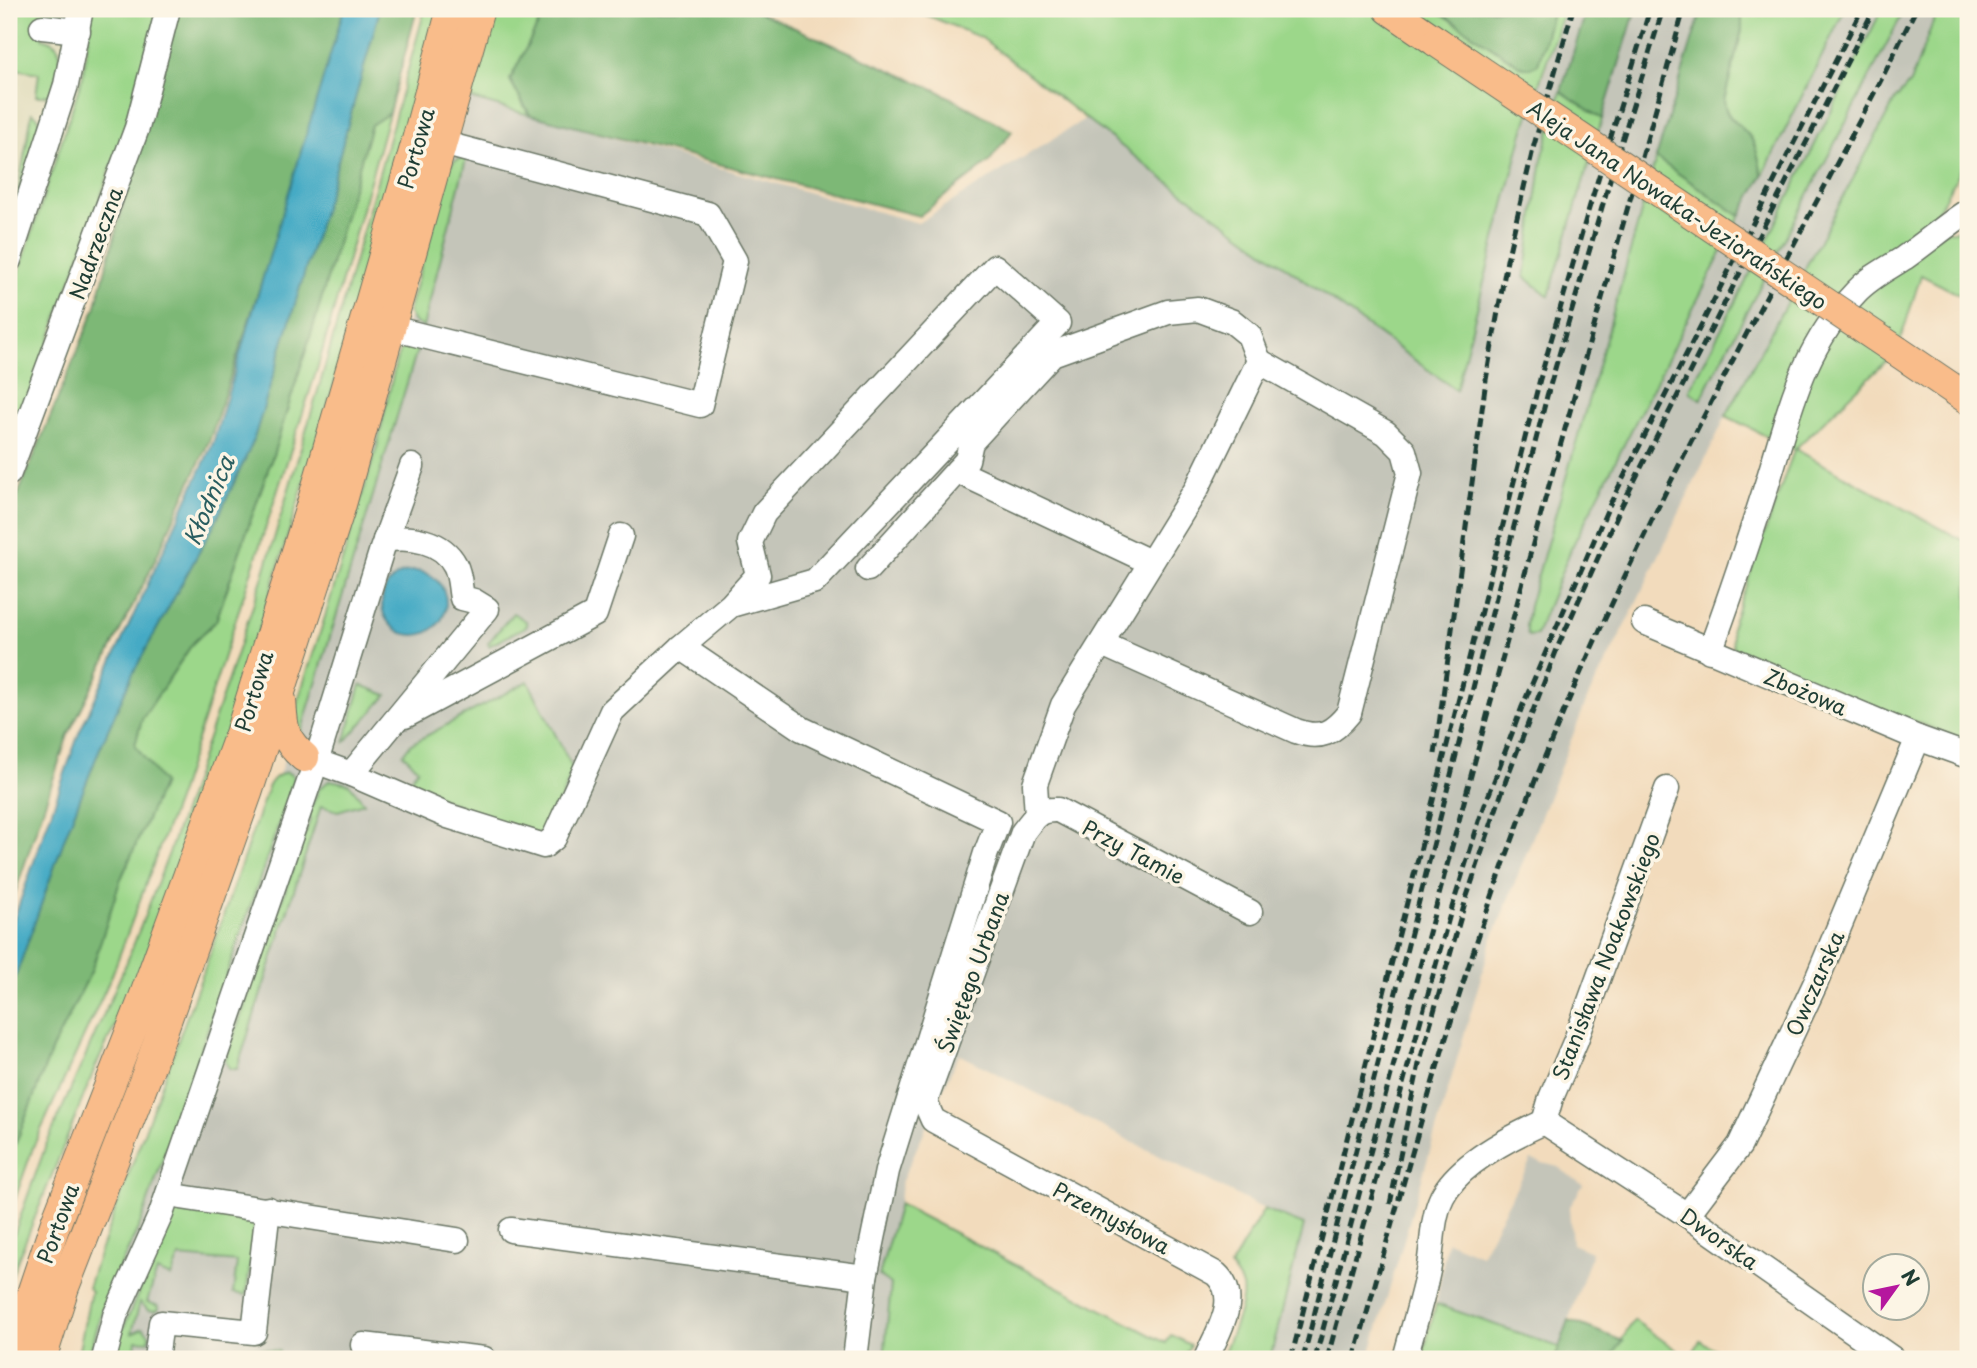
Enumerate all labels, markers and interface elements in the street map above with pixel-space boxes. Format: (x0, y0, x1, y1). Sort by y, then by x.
street label: Aleja Jana Nowaka-Jeziorańskiego (1522, 91, 1834, 317)
street label: Portowa (388, 104, 442, 192)
street label: Nadrzeczna (60, 182, 130, 304)
water label: Kłodnica (174, 449, 243, 550)
street label: Portowa (226, 647, 280, 735)
street label: Zbożowa (1760, 659, 1852, 723)
street label: Przy Tamie (1077, 811, 1191, 891)
street label: Stanisława Noakowskiego (1543, 828, 1667, 1084)
street label: Świętego Urbana (928, 886, 1016, 1057)
street label: Owczarska (1777, 925, 1851, 1041)
street label: Przemysłowa (1048, 1173, 1176, 1261)
street label: Portowa (28, 1179, 86, 1267)
street label: Dworska (1674, 1199, 1766, 1277)
north arrow (1862, 1252, 1932, 1322)
text: N (1895, 1263, 1927, 1291)

